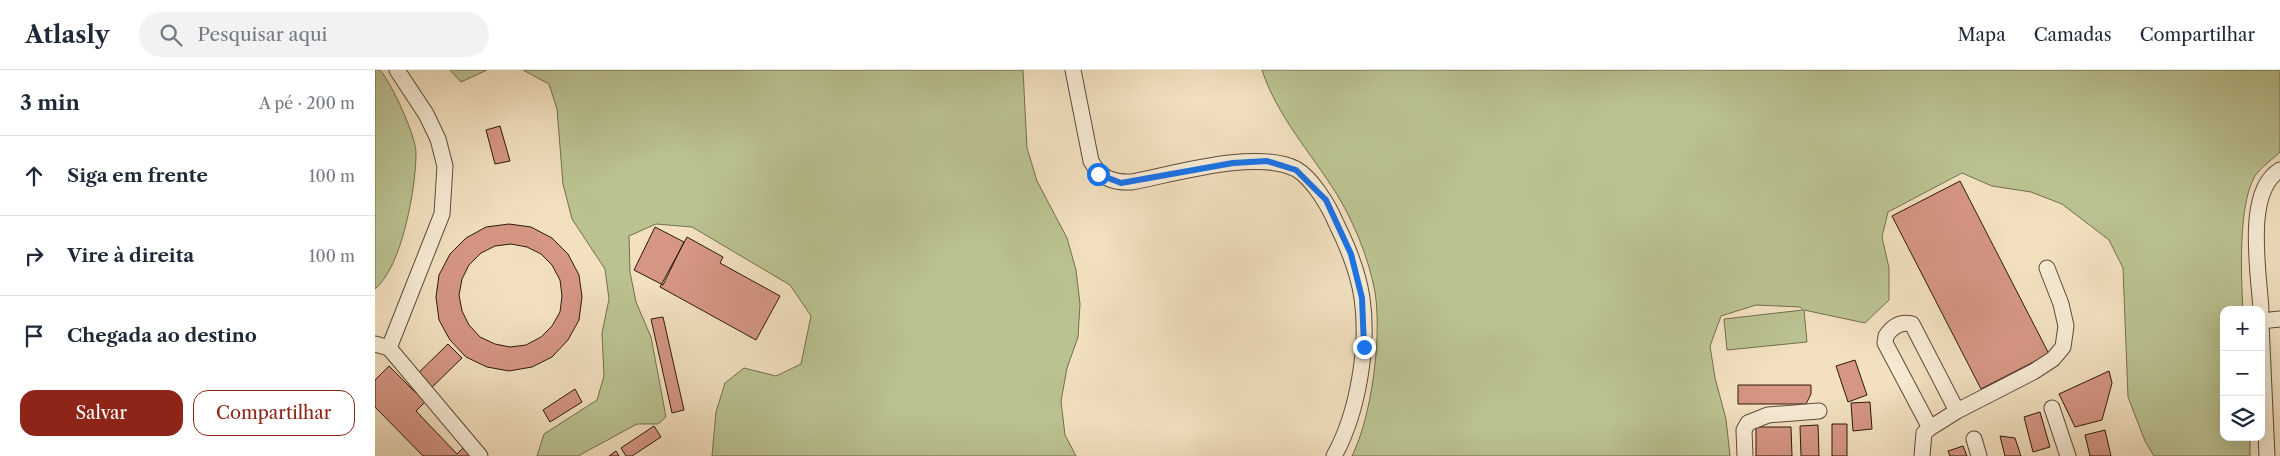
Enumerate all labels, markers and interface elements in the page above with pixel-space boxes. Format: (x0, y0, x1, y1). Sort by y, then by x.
search box (139, 12, 489, 57)
text: Atlasly (25, 20, 109, 49)
icon: search (157, 21, 185, 49)
text: Pesquisar aqui (197, 23, 327, 46)
text: Mapa (1958, 24, 2006, 46)
text: Camadas (2034, 24, 2112, 46)
text: Compartilhar (2140, 24, 2255, 46)
text: 3 min (20, 90, 80, 115)
text: A pé · 200 m (259, 93, 355, 113)
icon: ahead (20, 162, 48, 190)
route start (1087, 163, 1110, 186)
text: Siga em frente (67, 164, 208, 187)
text: 100 m (309, 166, 355, 186)
icon: right (20, 242, 48, 270)
text: Vire à direita (67, 244, 194, 267)
text: 100 m (309, 246, 355, 266)
map controls (2220, 306, 2265, 441)
button: + (2220, 306, 2265, 351)
icon: arrive (20, 322, 48, 350)
text: Chegada ao destino (67, 324, 257, 347)
route end (1353, 336, 1376, 359)
button: − (2220, 351, 2265, 396)
button: Salvar (20, 390, 183, 436)
button: Compartilhar (193, 390, 355, 436)
button: layers (2220, 396, 2265, 441)

